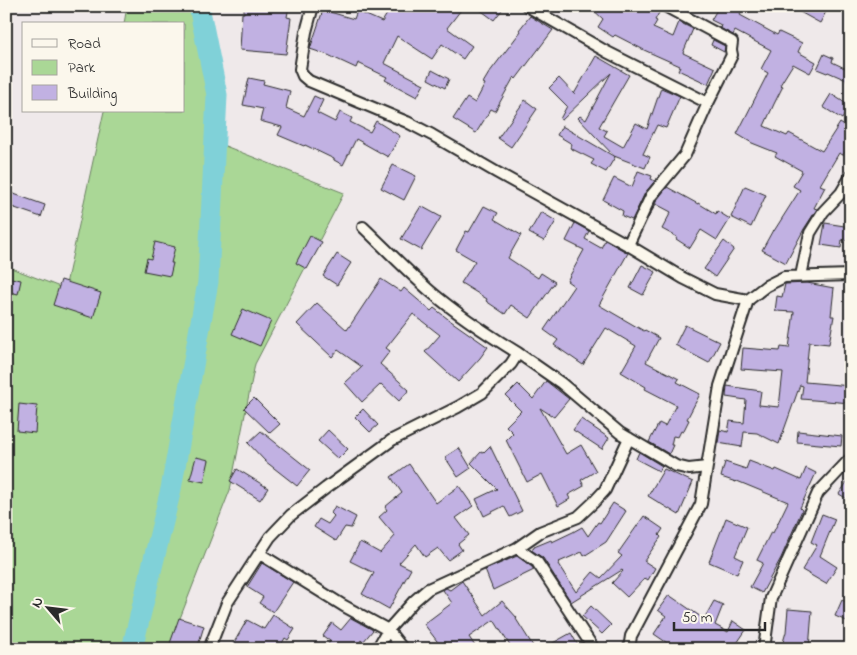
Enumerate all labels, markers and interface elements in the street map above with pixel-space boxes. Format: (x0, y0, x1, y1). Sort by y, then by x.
legend (22, 22, 185, 112)
text: Road (68, 33, 101, 55)
text: Park (68, 57, 96, 79)
text: Building (67, 83, 117, 106)
north arrow (22, 582, 72, 632)
text: N (26, 593, 49, 612)
scale bar (674, 600, 766, 632)
text: 50 m (682, 607, 713, 629)

